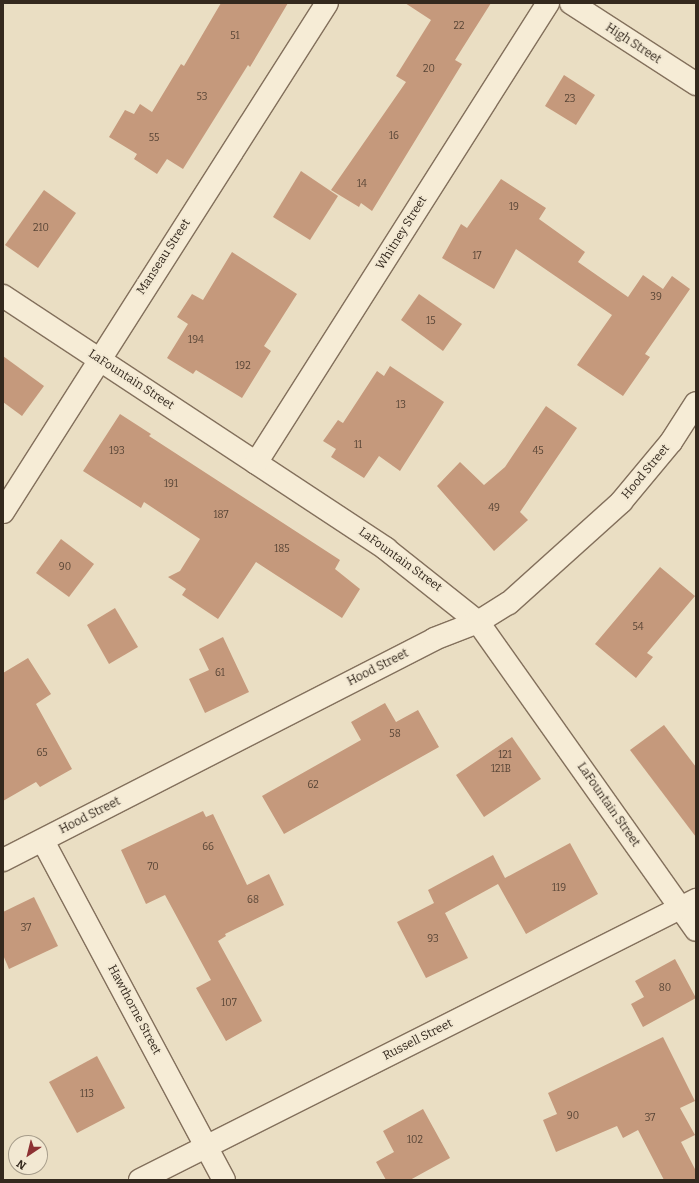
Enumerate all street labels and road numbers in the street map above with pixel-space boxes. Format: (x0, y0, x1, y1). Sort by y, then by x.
street label: High Street (602, 21, 664, 67)
street label: Whitney Street (374, 194, 430, 272)
street label: Manseau Street (134, 216, 194, 298)
street label: LaFountain Street (85, 347, 177, 413)
street label: Hood Street (619, 442, 673, 502)
street label: LaFountain Street (356, 525, 444, 595)
street label: Hood Street (345, 646, 411, 690)
street label: LaFountain Street (574, 760, 642, 850)
street label: Hood Street (57, 794, 123, 838)
street label: Hawthorne Street (104, 963, 164, 1057)
street label: Russell Street (381, 1016, 455, 1064)

